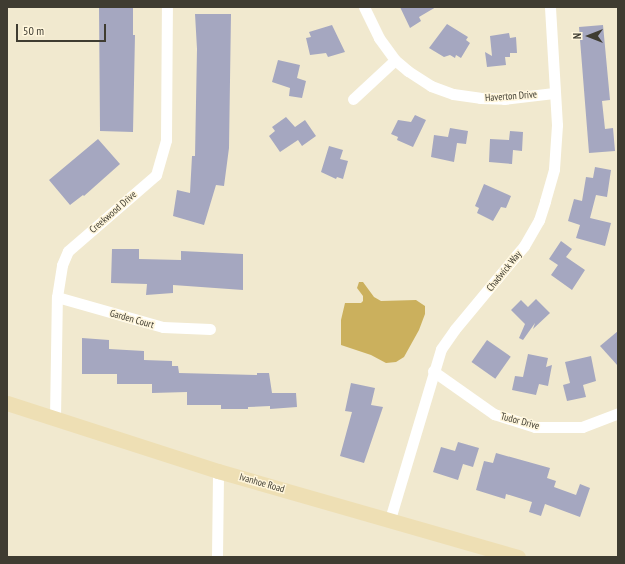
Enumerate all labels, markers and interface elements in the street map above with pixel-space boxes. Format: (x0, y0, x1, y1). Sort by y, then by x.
scale bar (18, 16, 108, 42)
north arrow (569, 16, 609, 56)
text: 50 m (23, 23, 44, 38)
text: N (570, 33, 584, 39)
street label: Haverton Drive (485, 88, 537, 104)
street label: Creekwood Drive (87, 188, 139, 236)
street label: Chadwick Way (484, 248, 524, 294)
street label: Garden Court (109, 307, 155, 331)
street label: Tudor Drive (499, 410, 541, 432)
street label: Ivanhoe Road (238, 471, 286, 495)

